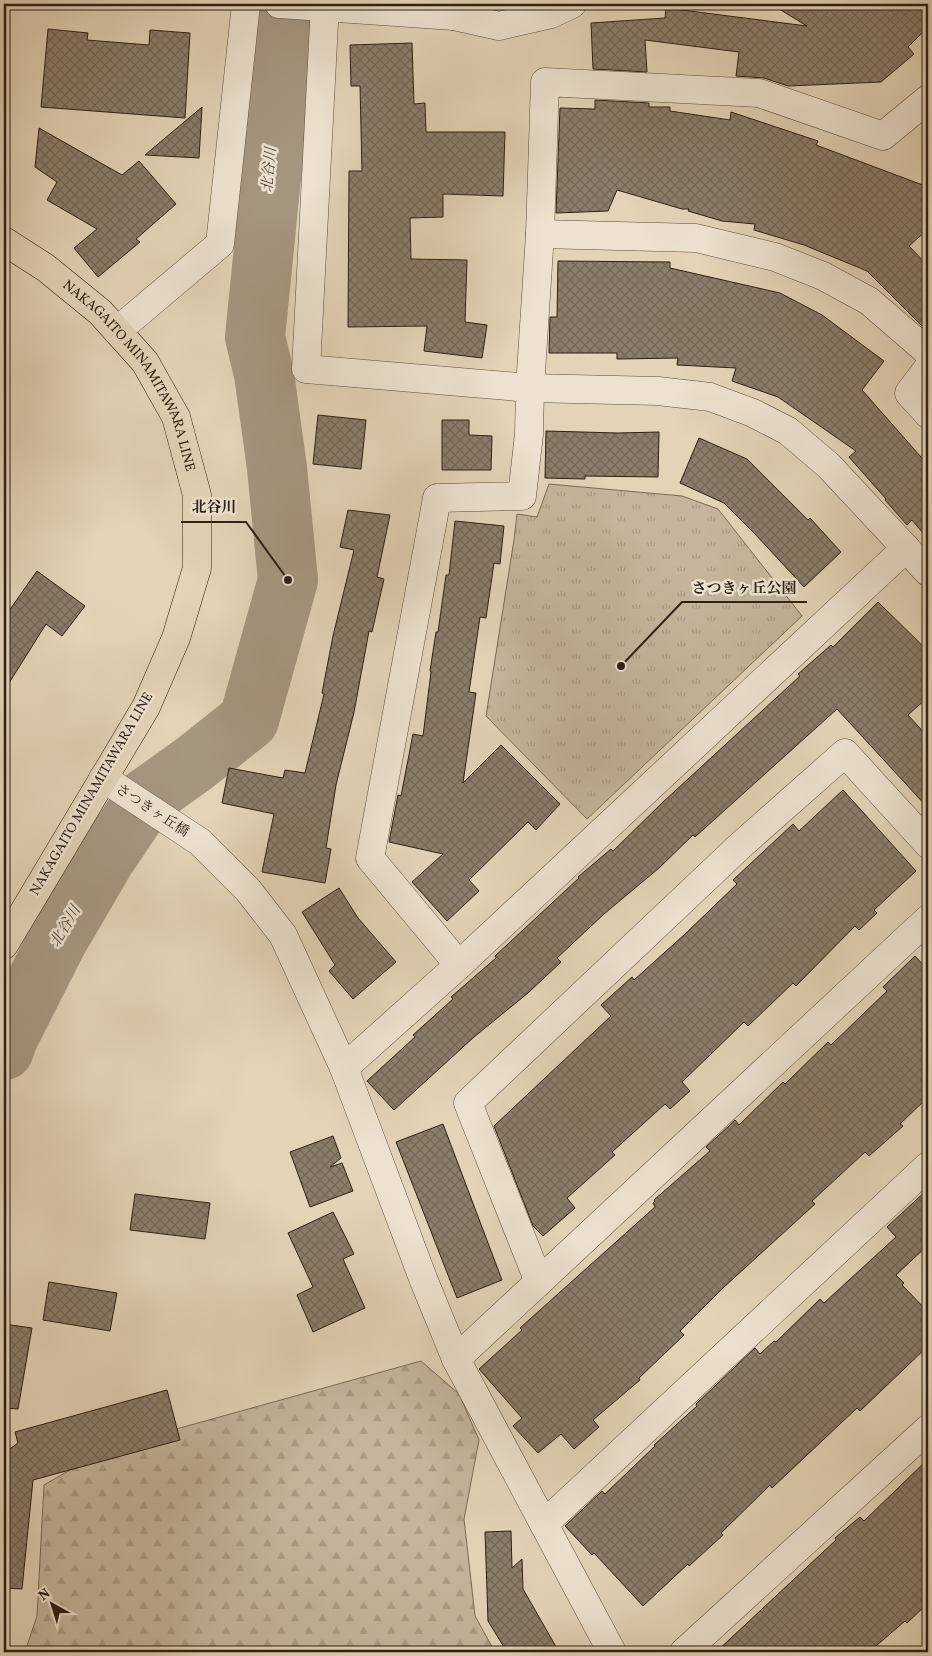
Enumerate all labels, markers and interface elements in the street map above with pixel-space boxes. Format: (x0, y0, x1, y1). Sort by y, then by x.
water label: 北谷川 (258, 145, 283, 193)
street label: NAKAGAITO MINAMITAWARA LINE (59, 276, 200, 474)
callout: 北谷川 (181, 492, 246, 522)
text: 北谷川 (191, 498, 237, 519)
callout: さつきヶ丘公園 (682, 572, 807, 602)
text: さつきヶ丘公園 (691, 579, 797, 600)
street label: NAKAGAITO MINAMITAWARA LINE (26, 689, 158, 899)
street label: さつきヶ丘橋 (112, 780, 192, 842)
water label: 北谷川 (45, 901, 88, 952)
north arrow (28, 1578, 78, 1628)
text: N (35, 1584, 55, 1606)

